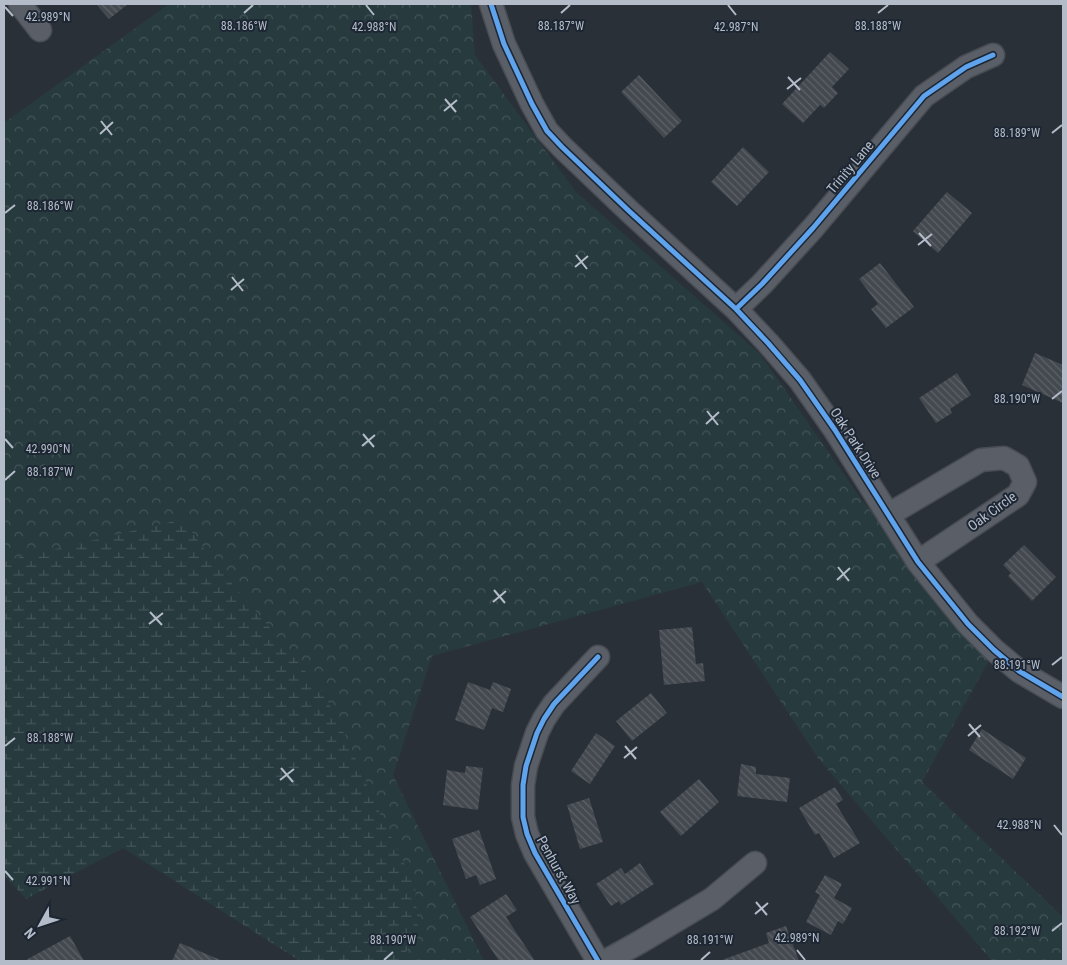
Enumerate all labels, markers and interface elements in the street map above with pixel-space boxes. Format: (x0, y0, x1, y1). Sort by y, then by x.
text: 42.989°N (26, 10, 70, 24)
text: 88.186°W (221, 19, 267, 33)
text: 88.187°W (538, 19, 584, 33)
text: 88.188°W (855, 19, 901, 33)
text: 42.988°N (352, 20, 396, 34)
text: 42.987°N (714, 20, 758, 34)
text: 88.189°W (994, 126, 1040, 140)
street label: Trinity Lane (823, 137, 877, 197)
text: 88.186°W (27, 199, 73, 213)
text: 88.190°W (994, 392, 1040, 406)
street label: Oak Park Drive (827, 405, 885, 482)
text: 42.990°N (26, 442, 70, 456)
text: 88.187°W (27, 465, 73, 479)
street label: Oak Circle (965, 488, 1020, 534)
text: 88.191°W (994, 658, 1040, 672)
text: 88.188°W (27, 731, 73, 745)
text: 42.988°N (997, 818, 1041, 832)
street label: Penhurst Way (534, 833, 584, 907)
text: 42.991°N (26, 874, 70, 888)
north arrow (15, 900, 65, 950)
text: 88.192°W (994, 924, 1040, 938)
text: N (21, 925, 39, 942)
text: 42.989°N (775, 931, 819, 945)
text: 88.190°W (370, 933, 416, 947)
text: 88.191°W (687, 933, 733, 947)

